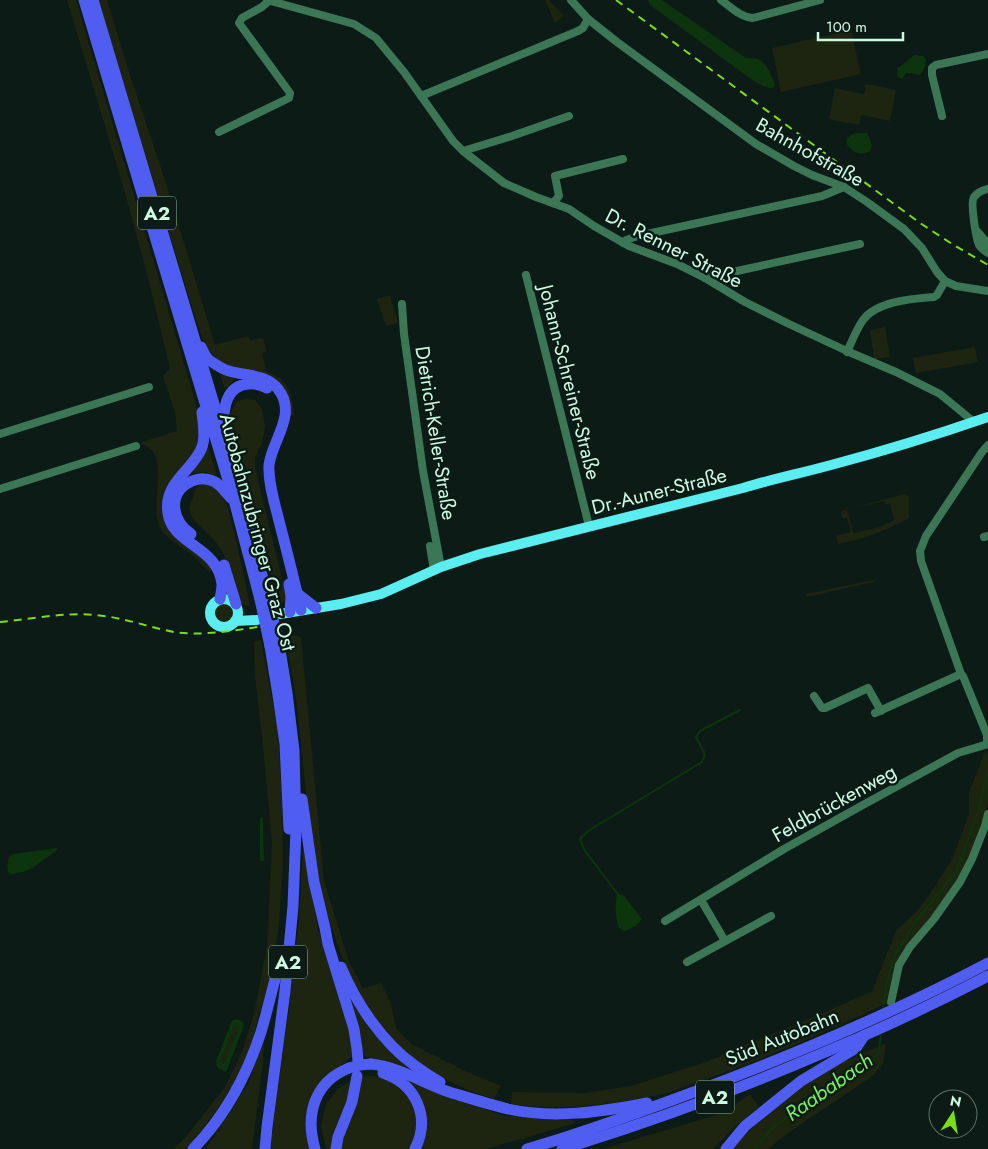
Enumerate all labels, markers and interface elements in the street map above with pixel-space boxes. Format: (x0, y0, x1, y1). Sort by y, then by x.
scale bar (818, 10, 903, 42)
text: 100 m (826, 16, 867, 38)
street label: Bahnhofstraße (750, 111, 869, 194)
road number: A2 (138, 197, 176, 230)
street label: Dr. Renner Straße (600, 201, 748, 296)
street label: Johann-Schreiner-Straße (531, 279, 608, 483)
street label: Dietrich-Keller-Straße (407, 344, 464, 522)
street label: Autobahnzubringer Graz Ost (212, 410, 303, 654)
street label: Dr.-Auner-Straße (588, 461, 730, 522)
street label: Feldbrückenweg (767, 757, 902, 850)
road number: A2 (269, 946, 307, 979)
street label: Süd Autobahn (721, 1002, 843, 1073)
water label: Raababach (779, 1046, 879, 1128)
road number: A2 (696, 1080, 734, 1114)
north arrow (928, 1089, 978, 1139)
text: N (948, 1090, 963, 1112)

